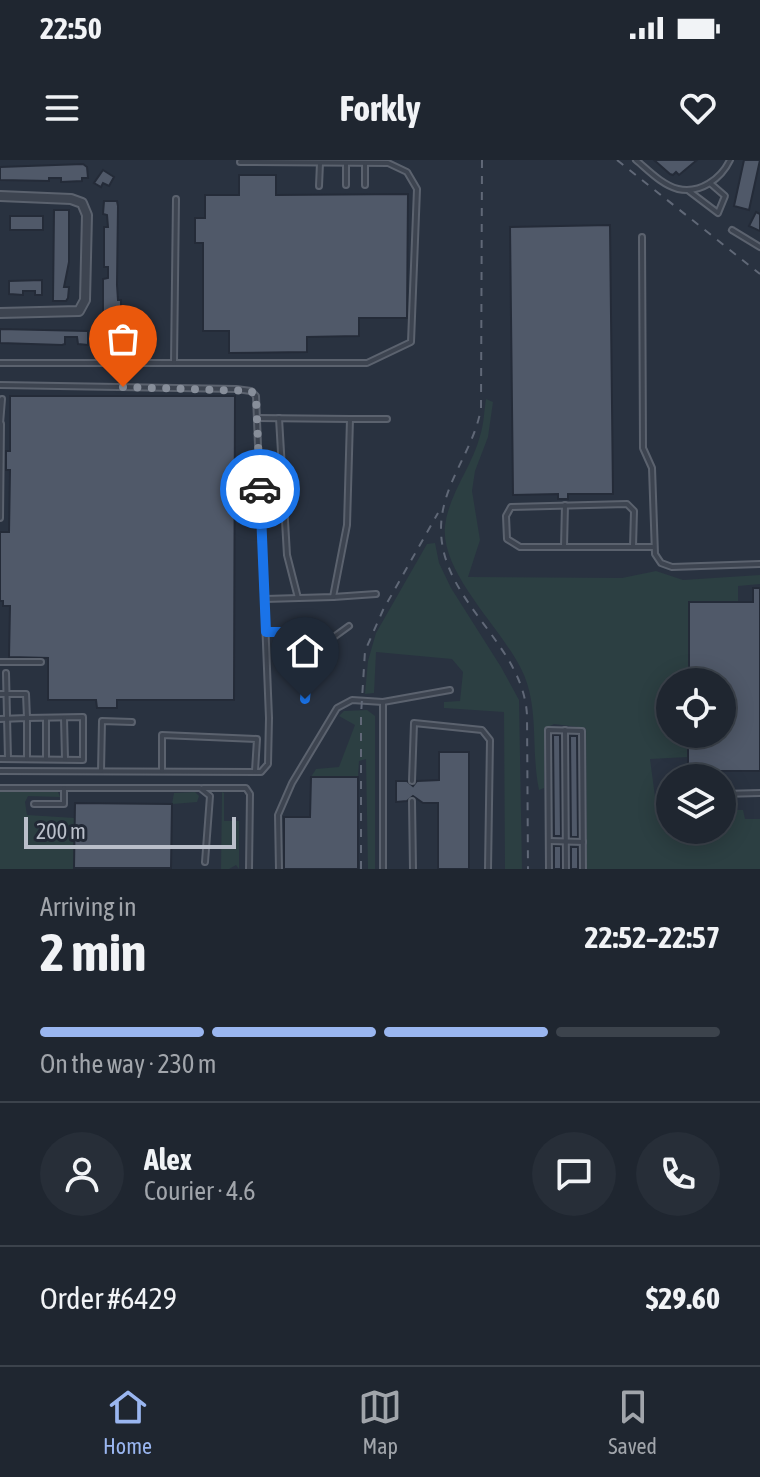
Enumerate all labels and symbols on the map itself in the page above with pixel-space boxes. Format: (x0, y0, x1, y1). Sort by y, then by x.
pin (89, 305, 157, 387)
courier (220, 449, 300, 529)
pin (271, 617, 339, 699)
scale bar (24, 813, 236, 849)

